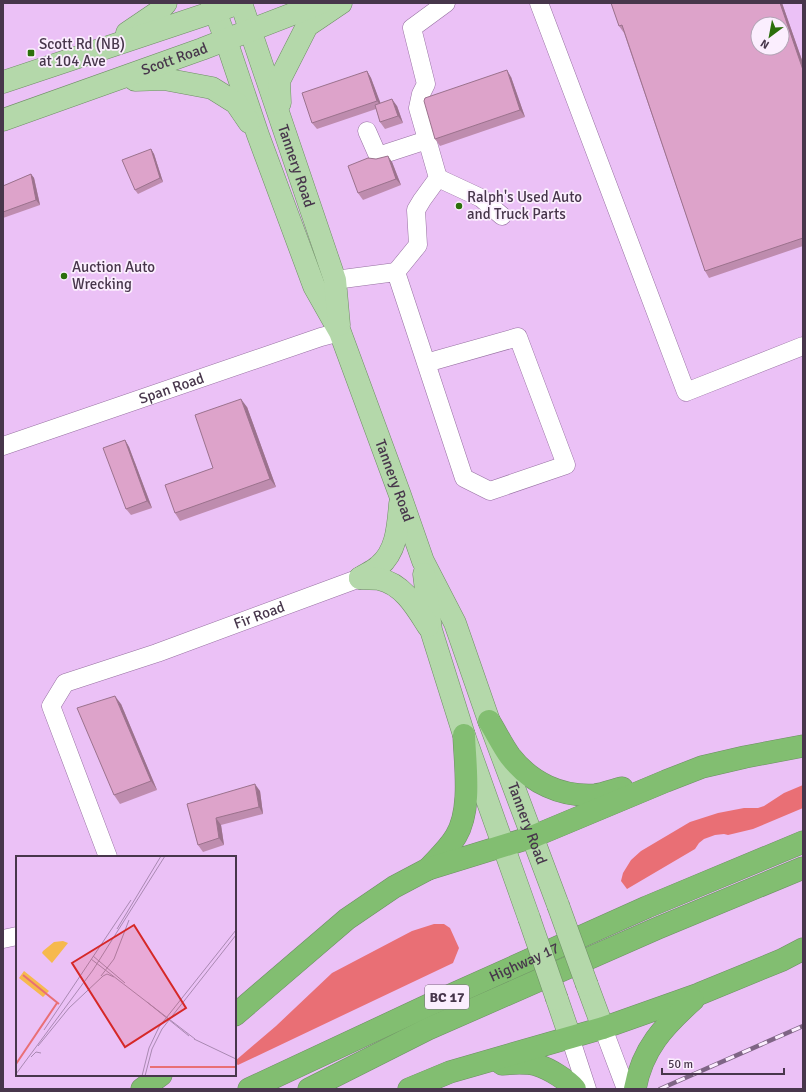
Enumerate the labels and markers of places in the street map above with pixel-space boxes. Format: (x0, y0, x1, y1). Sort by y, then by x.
place label: Scott Rd (NB) at 104 Ave (39, 35, 125, 70)
marker: Scott Rd (NB) at 104 Ave (26, 48, 36, 58)
place label: Ralph's Used Auto and Truck Parts (467, 188, 582, 223)
marker: Ralph's Used Auto and Truck Parts (454, 201, 464, 211)
place label: Auction Auto Wrecking (72, 258, 155, 293)
marker: Auction Auto Wrecking (59, 271, 69, 281)

